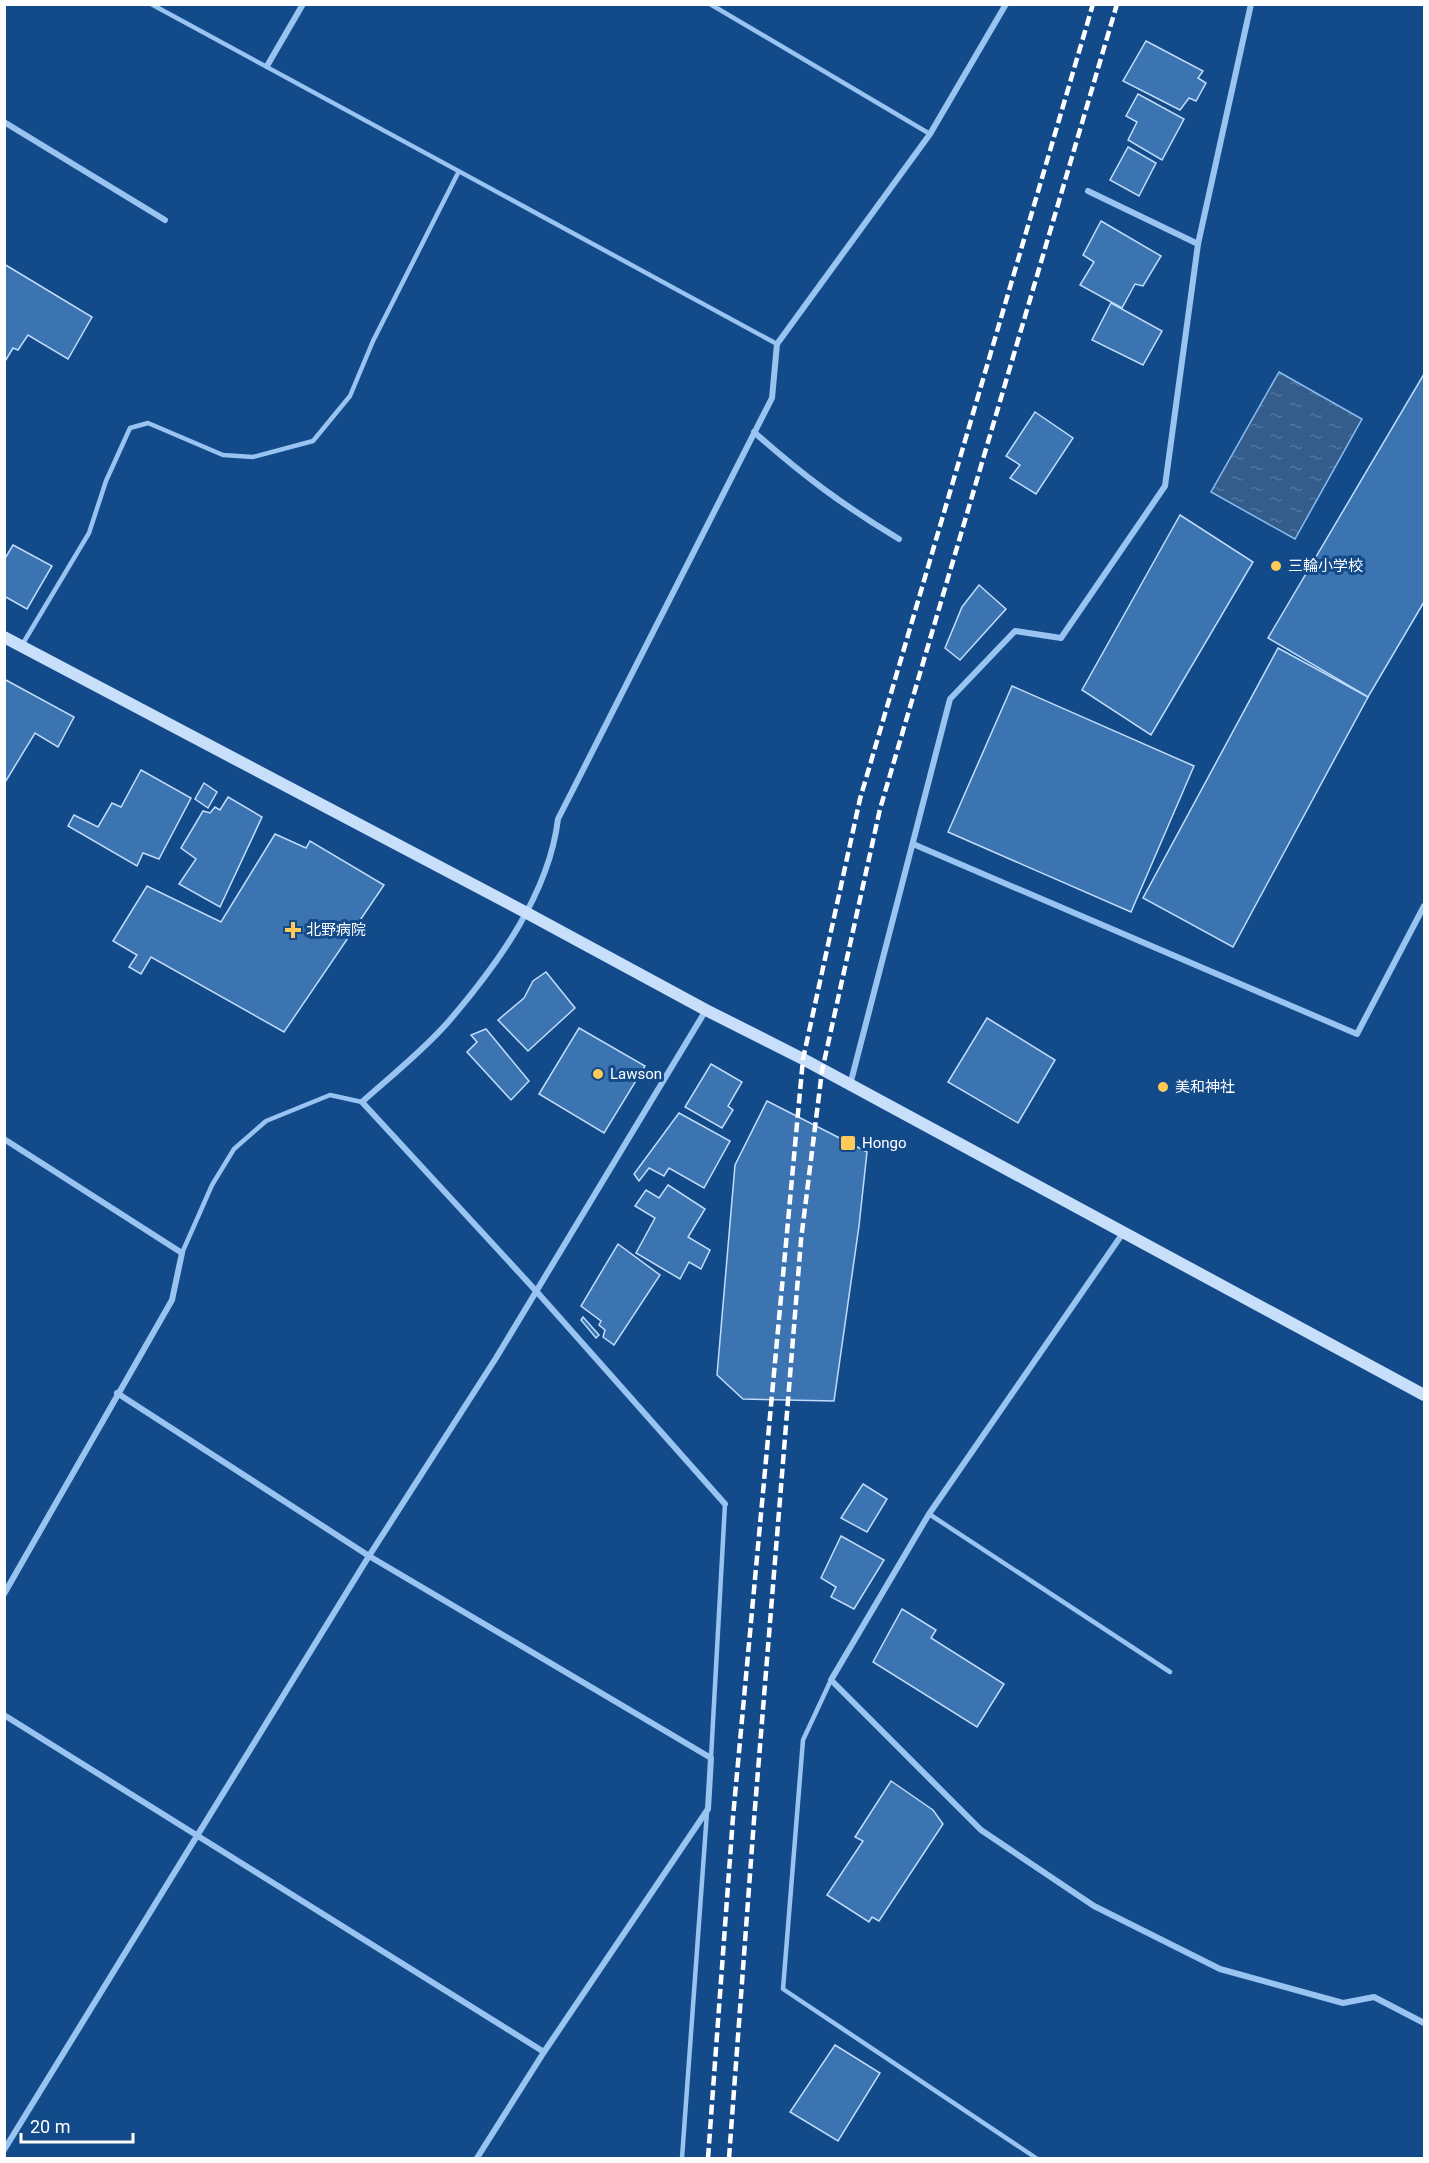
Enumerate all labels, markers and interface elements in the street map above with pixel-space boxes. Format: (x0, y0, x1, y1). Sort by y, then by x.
place label: 三輪小学校 (1288, 557, 1363, 575)
marker: 三輪小学校 (1269, 559, 1283, 573)
marker: 北野病院 (284, 921, 302, 939)
place label: 北野病院 (306, 921, 366, 939)
place label: Lawson (610, 1065, 662, 1083)
marker: Lawson (591, 1067, 605, 1081)
place label: 美和神社 (1175, 1078, 1235, 1096)
marker: 美和神社 (1156, 1080, 1170, 1094)
marker: Hongo (839, 1134, 857, 1152)
place label: Hongo (862, 1134, 907, 1152)
scale bar (21, 2106, 134, 2144)
text: 20 m (30, 2116, 70, 2137)

